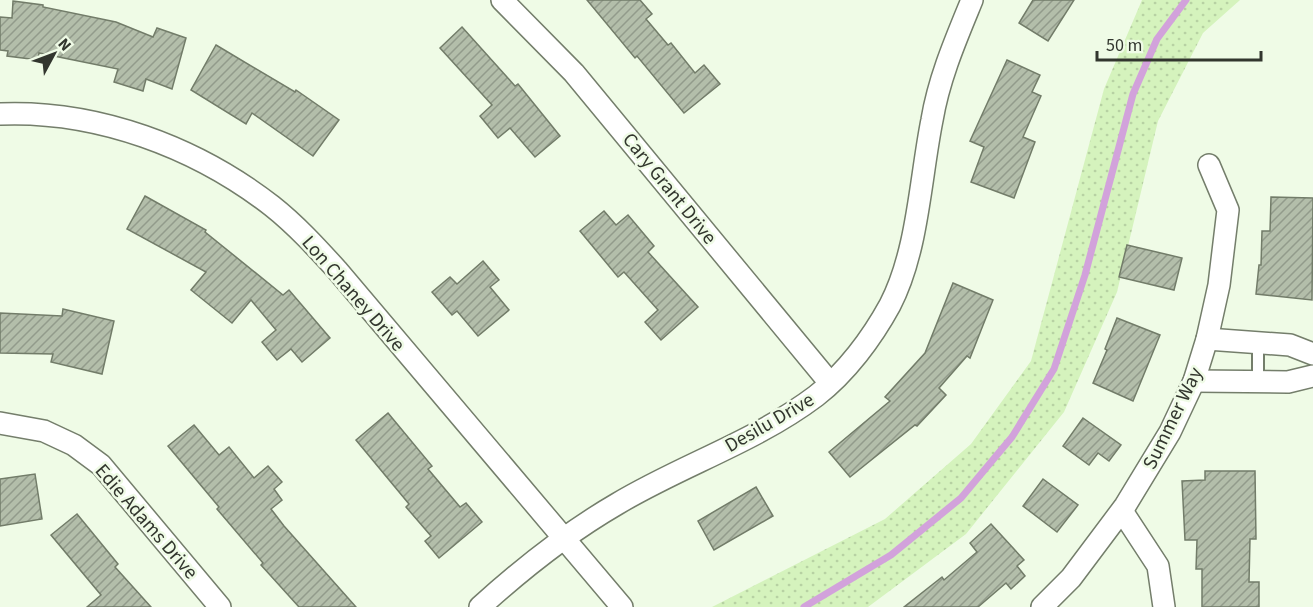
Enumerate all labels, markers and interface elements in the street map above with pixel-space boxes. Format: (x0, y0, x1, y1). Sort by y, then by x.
north arrow (24, 24, 84, 84)
scale bar (1097, 24, 1260, 62)
text: 50 m (1106, 33, 1142, 58)
text: N (53, 34, 76, 56)
street label: Cary Grant Drive (615, 127, 723, 250)
street label: Lon Chaney Drive (295, 230, 412, 358)
street label: Summer Way (1136, 362, 1210, 474)
street label: Desilu Drive (720, 386, 819, 460)
street label: Edie Adams Drive (88, 458, 204, 585)

